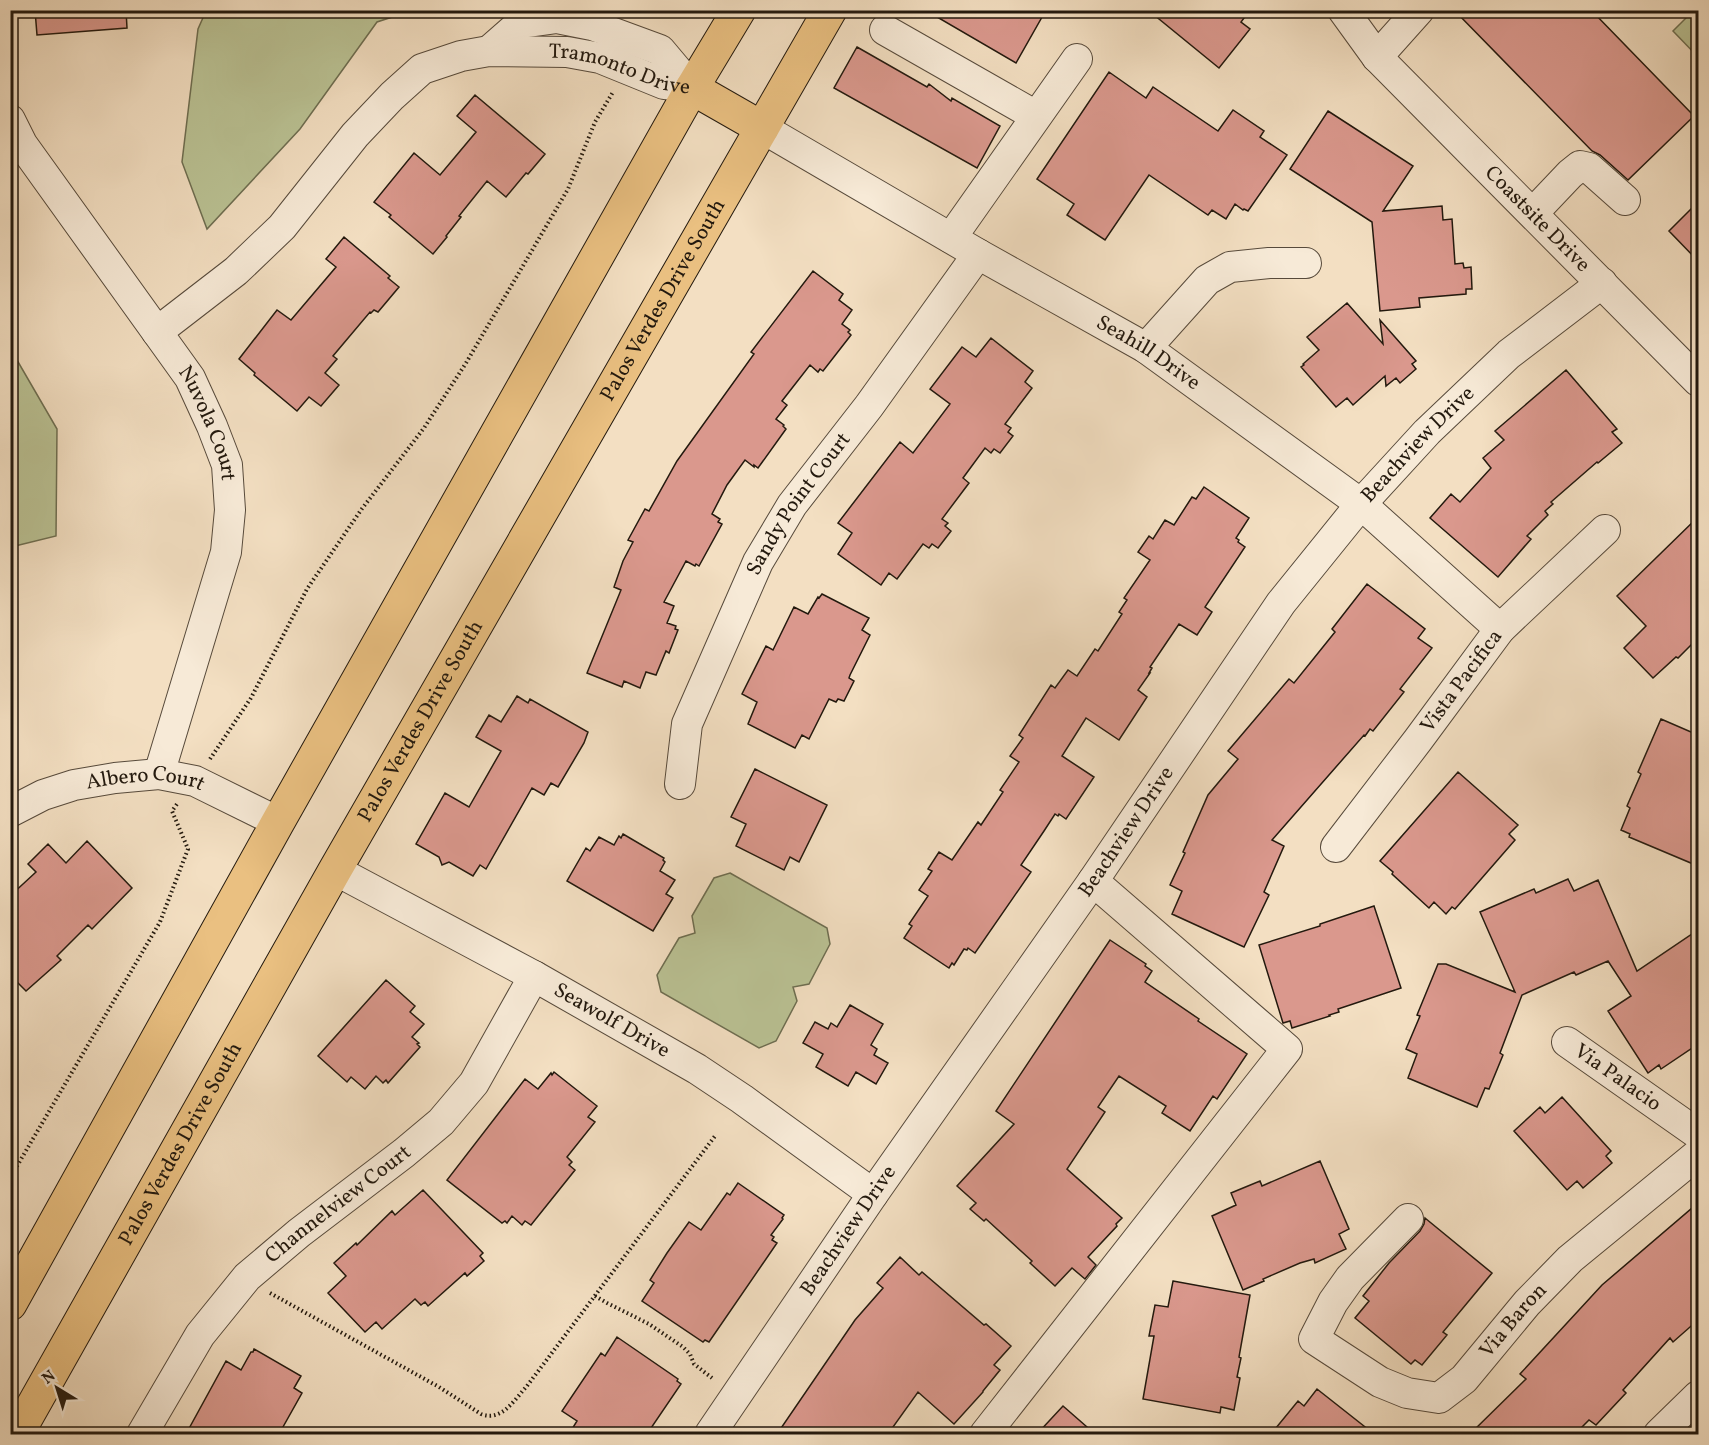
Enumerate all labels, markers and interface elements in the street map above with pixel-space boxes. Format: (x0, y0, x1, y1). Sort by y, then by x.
street label: Tramonto Drive (549, 37, 692, 102)
street label: Coastsite Drive (1478, 159, 1597, 279)
street label: Palos Verdes Drive South (593, 194, 733, 407)
street label: Seahill Drive (1091, 308, 1206, 397)
street label: Nuvola Court (171, 360, 243, 482)
street label: Beachview Drive (1354, 379, 1481, 509)
street label: Sandy Point Court (739, 426, 858, 580)
street label: Palos Verdes Drive South (351, 615, 490, 828)
street label: Vista Pacifica (1414, 623, 1509, 739)
street label: Albero Court (84, 759, 210, 798)
street label: Beachview Drive (1071, 761, 1181, 903)
street label: Seawolf Drive (548, 976, 675, 1065)
street label: Palos Verdes Drive South (112, 1037, 249, 1251)
street label: Via Palacio (1568, 1037, 1667, 1118)
street label: Channelview Court (259, 1138, 418, 1270)
street label: Beachview Drive (793, 1159, 903, 1302)
street label: Via Baron (1473, 1276, 1553, 1364)
north arrow (27, 1358, 87, 1418)
text: N (38, 1365, 61, 1390)

